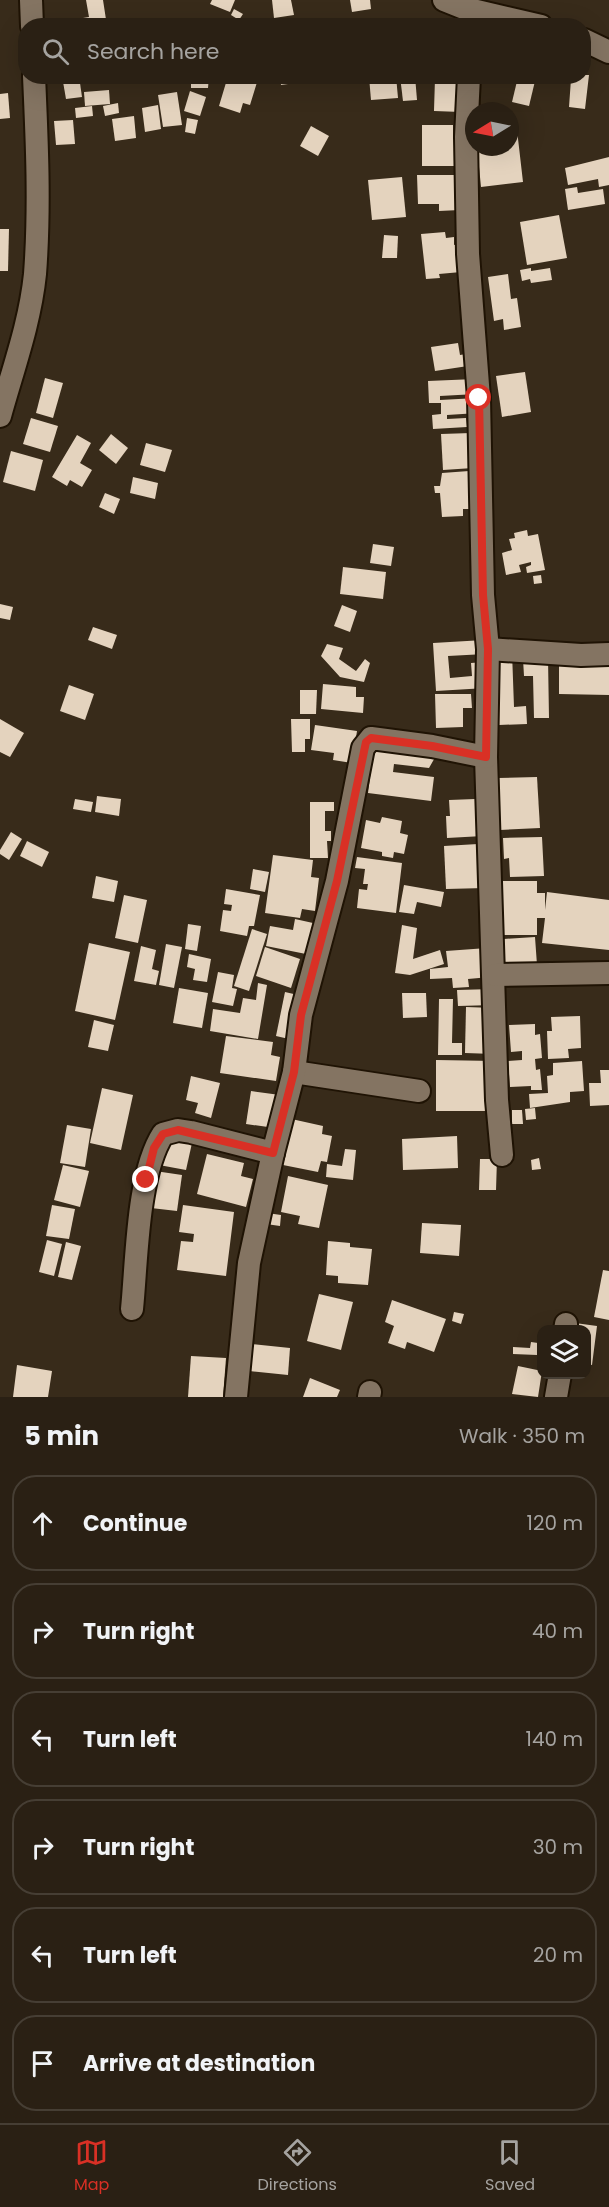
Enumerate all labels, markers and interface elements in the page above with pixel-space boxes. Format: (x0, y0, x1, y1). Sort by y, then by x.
search box (18, 18, 591, 84)
icon: search (39, 35, 72, 68)
text: Search here (87, 36, 220, 67)
north arrow (465, 102, 519, 156)
route start (465, 384, 491, 410)
route end (132, 1166, 158, 1192)
map controls (537, 1325, 591, 1379)
button: layers (537, 1325, 591, 1379)
text: 5 min (24, 1418, 99, 1454)
text: Walk · 350 m (459, 1422, 585, 1450)
icon: ahead (26, 1507, 59, 1540)
text: Continue (83, 1508, 187, 1539)
text: 120 m (527, 1509, 583, 1537)
icon: right (26, 1615, 59, 1648)
text: Turn right (83, 1616, 194, 1647)
text: 40 m (532, 1617, 583, 1645)
icon: left (26, 1723, 59, 1756)
text: Turn left (83, 1724, 177, 1755)
text: 140 m (526, 1725, 583, 1753)
icon: right (26, 1831, 59, 1864)
text: Turn right (83, 1832, 194, 1863)
text: 30 m (533, 1833, 583, 1861)
icon: left (26, 1939, 59, 1972)
text: Turn left (83, 1940, 177, 1971)
text: 20 m (533, 1941, 583, 1969)
icon: arrive (26, 2047, 59, 2080)
text: Arrive at destination (83, 2048, 315, 2079)
tab: Map (74, 2136, 109, 2197)
tab: Directions (258, 2136, 337, 2197)
tab: Saved (485, 2136, 535, 2197)

